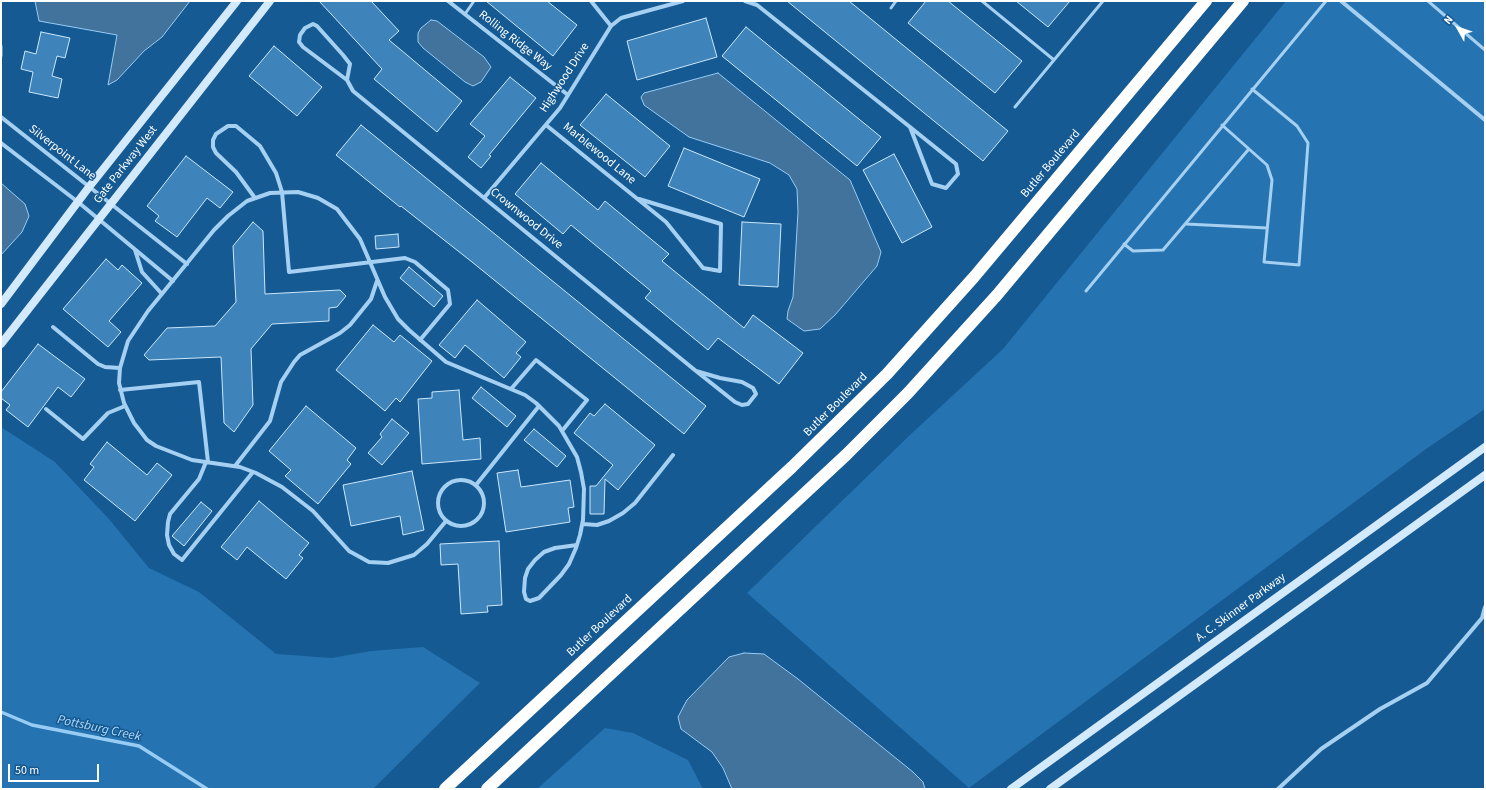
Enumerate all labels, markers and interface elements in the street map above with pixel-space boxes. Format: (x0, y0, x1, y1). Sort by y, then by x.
street label: Rolling Ridge Way (476, 8, 554, 74)
north arrow (1438, 8, 1478, 48)
text: N (1440, 12, 1457, 28)
street label: Highwood Drive (537, 41, 593, 115)
street label: Marblewood Lane (560, 120, 638, 188)
street label: Silverpoint Lane (25, 122, 99, 184)
street label: Gate Parkway West (91, 123, 161, 207)
street label: Butler Boulevard (1018, 127, 1084, 201)
street label: Crownwood Drive (487, 185, 565, 253)
street label: Butler Boulevard (801, 370, 871, 440)
street label: A. C. Skinner Parkway (1193, 571, 1289, 645)
street label: Butler Boulevard (564, 592, 636, 660)
water label: Pottsburg Creek (56, 713, 142, 745)
scale bar (10, 756, 101, 782)
text: 50 m (15, 762, 39, 779)

